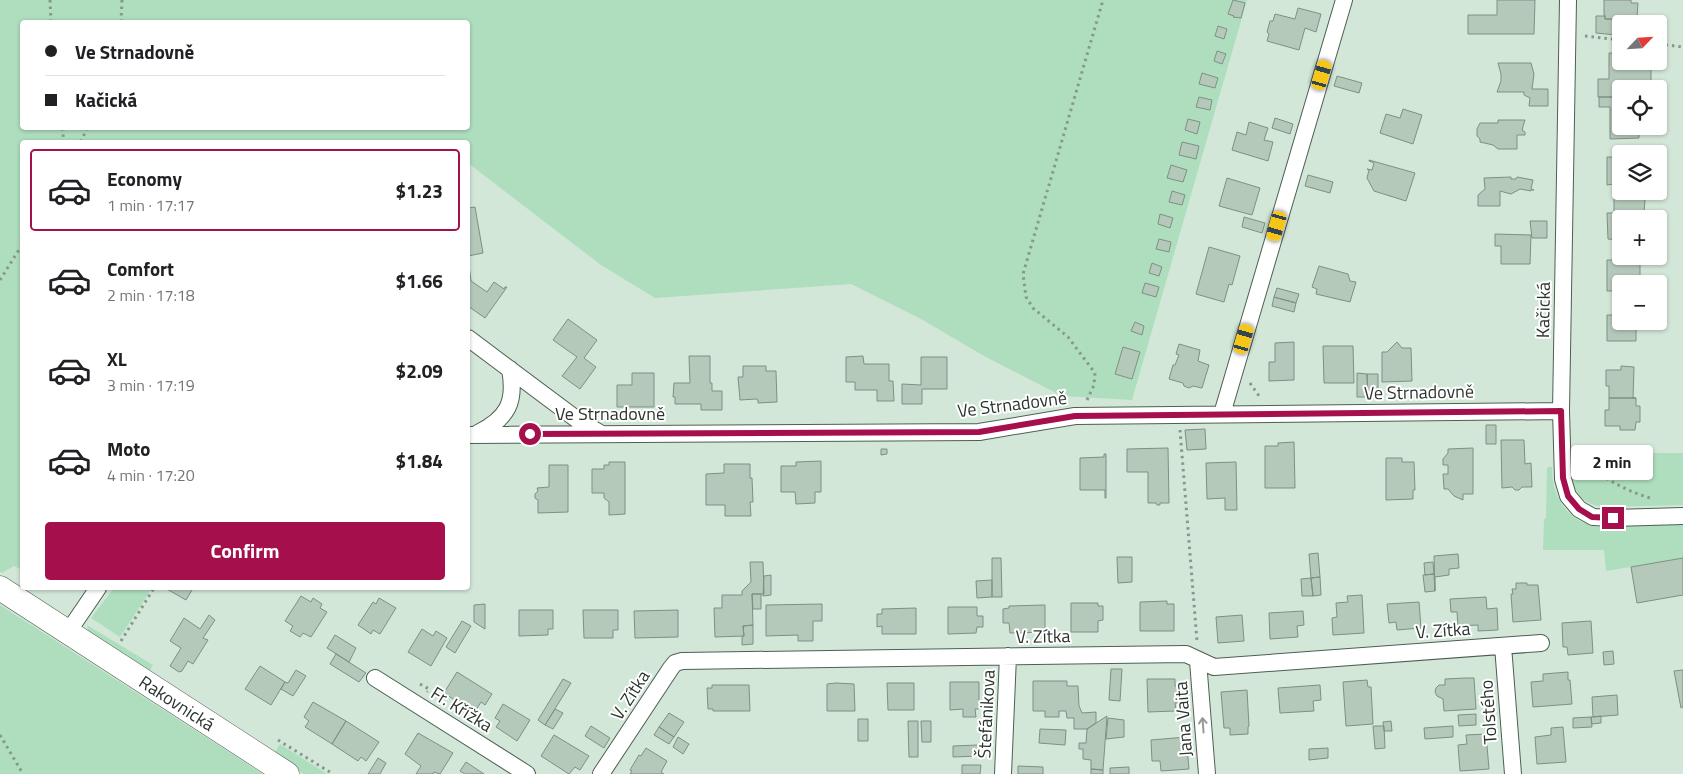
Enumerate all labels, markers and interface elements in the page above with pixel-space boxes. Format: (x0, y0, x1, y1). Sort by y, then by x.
north arrow (1612, 15, 1668, 70)
map controls (1612, 15, 1667, 330)
text: Ve Strnadovně (75, 37, 194, 66)
car (1310, 59, 1333, 91)
button: locate (1612, 80, 1667, 135)
text: Kačická (75, 85, 137, 114)
button: layers (1612, 145, 1667, 200)
text: Economy (107, 164, 182, 193)
icon: car (47, 168, 92, 213)
text: $1.23 (396, 176, 443, 205)
text: 1 min · 17:17 (107, 193, 195, 217)
car (1265, 210, 1288, 242)
button: + (1612, 210, 1667, 265)
text: Comfort (107, 254, 174, 283)
icon: car (47, 258, 92, 303)
text: $1.66 (396, 266, 443, 295)
button: − (1612, 275, 1667, 330)
street label: Kačická (1529, 282, 1557, 338)
text: 2 min · 17:18 (107, 283, 195, 307)
car (1232, 323, 1255, 355)
text: XL (107, 344, 127, 373)
icon: car (47, 348, 92, 393)
text: $2.09 (396, 356, 443, 385)
text: 3 min · 17:19 (107, 373, 195, 397)
street label: Ve Strnadovně (1364, 378, 1474, 406)
street label: Ve Strnadovně (956, 384, 1068, 424)
street label: Ve Strnadovně (555, 400, 665, 427)
route start (519, 423, 541, 445)
text: Moto (107, 434, 150, 463)
icon: car (47, 438, 92, 483)
text: $1.84 (396, 446, 443, 475)
callout: 2 min (1572, 446, 1654, 480)
text: 2 min (1593, 450, 1631, 474)
text: 4 min · 17:20 (107, 463, 195, 487)
route end (1602, 507, 1624, 529)
button: Confirm (45, 522, 445, 580)
street label: V. Zítka (1415, 615, 1471, 645)
street label: V. Zítka (1015, 622, 1071, 650)
street label: V. Zítka (604, 665, 656, 725)
street label: Rakovnická (134, 668, 220, 738)
street label: Štefánikova (970, 669, 1002, 759)
street label: Fr. Křížka (426, 679, 498, 739)
street label: Tolstého (1472, 679, 1504, 745)
street label: Jana Vaita (1167, 681, 1199, 757)
one-way arrow (1199, 718, 1208, 734)

